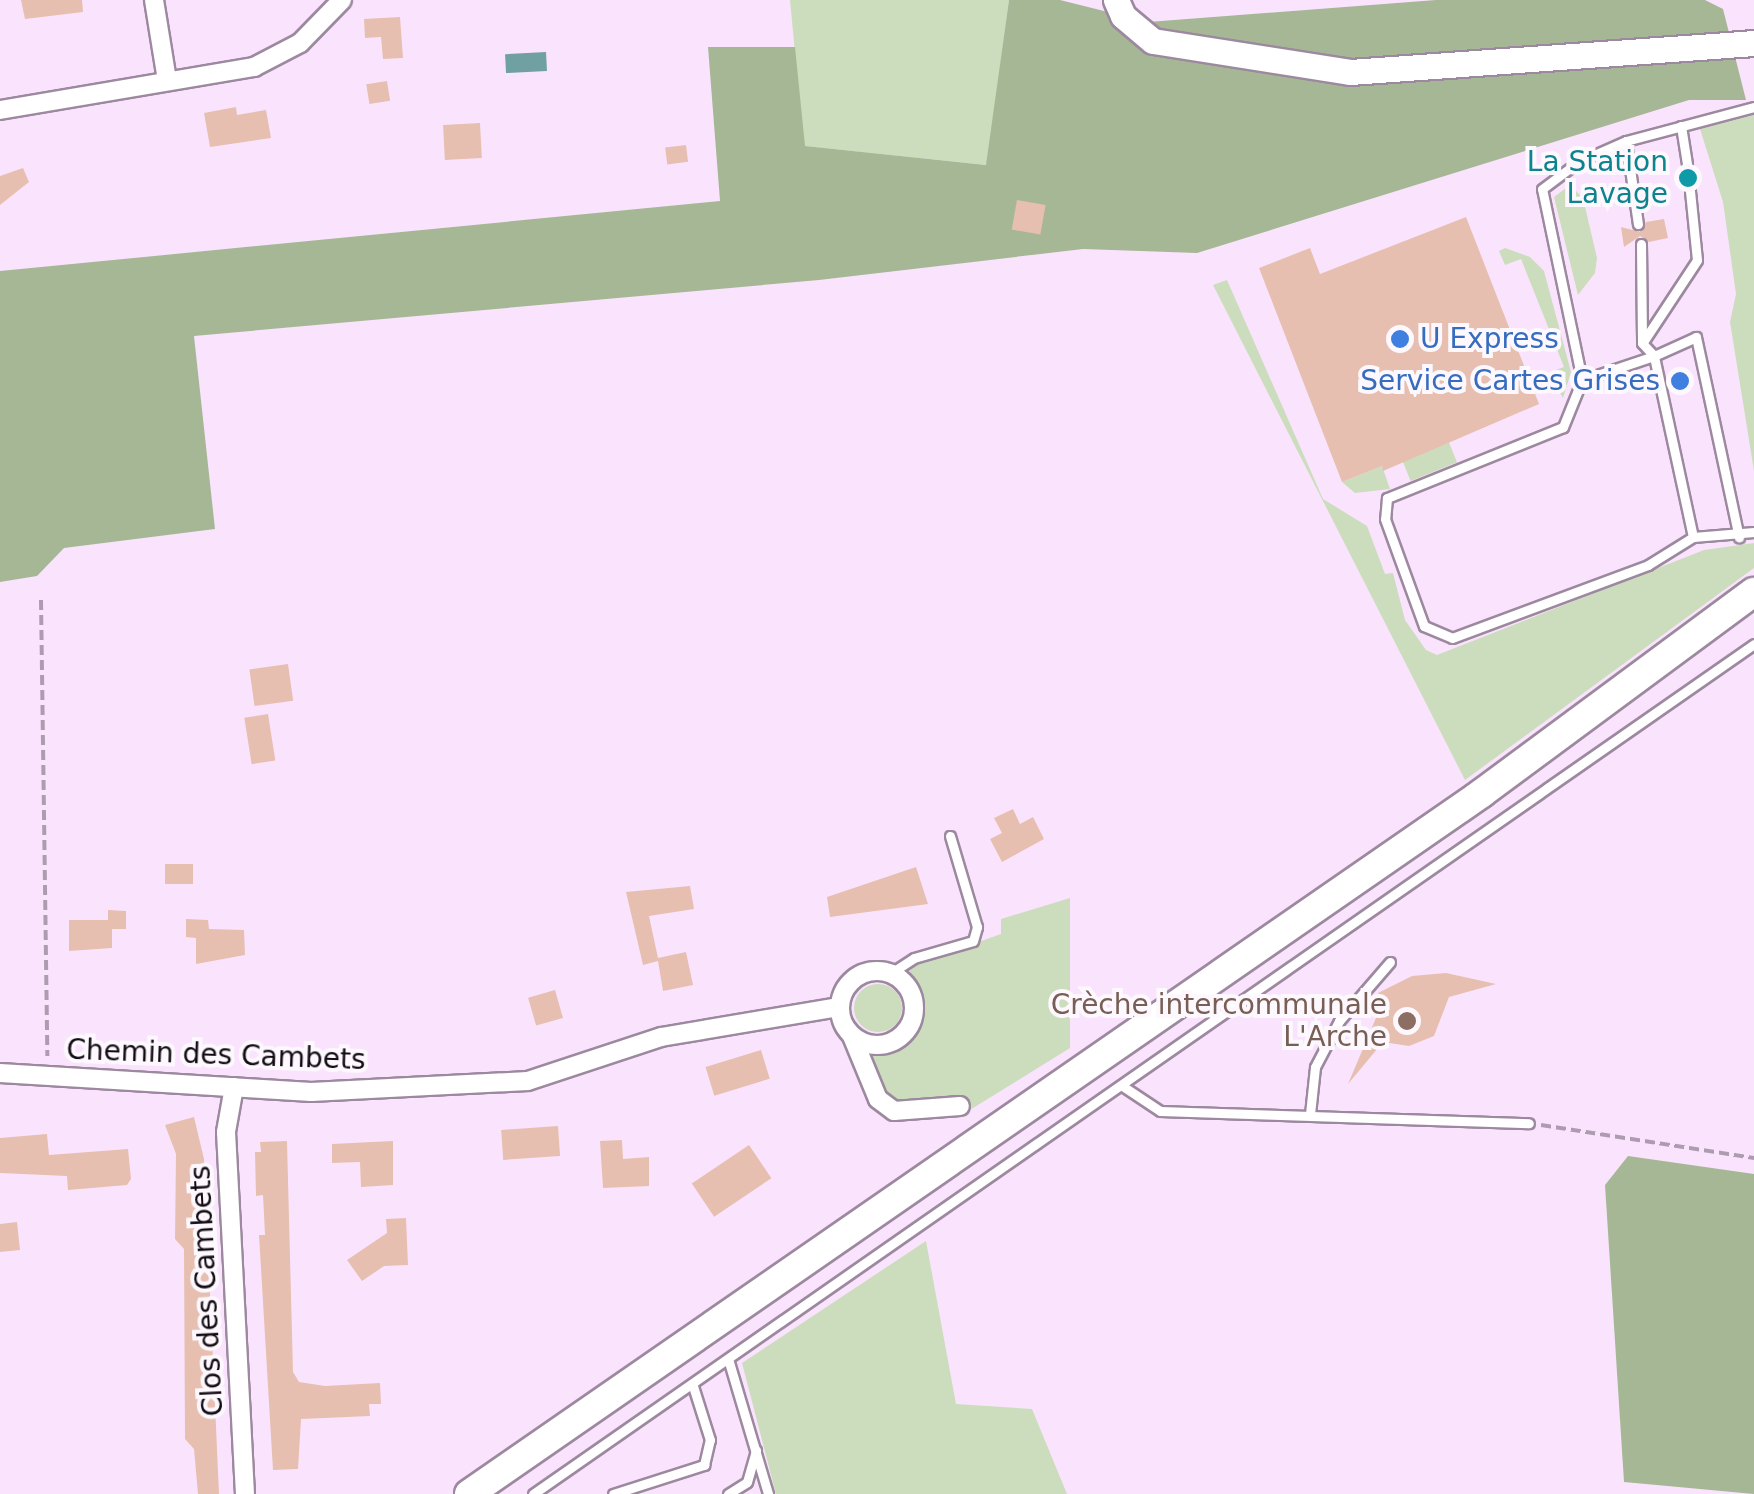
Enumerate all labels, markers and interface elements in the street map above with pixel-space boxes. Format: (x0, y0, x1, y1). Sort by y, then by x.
place label: La Station Lavage (1527, 145, 1668, 211)
marker: La Station Lavage (1677, 167, 1699, 189)
place label: U Express (1420, 322, 1559, 356)
marker: U Express (1389, 328, 1411, 350)
place label: Service Cartes Grises (1360, 364, 1660, 398)
marker: Service Cartes Grises (1669, 370, 1691, 392)
place label: Crèche intercommunale L'Arche (1051, 988, 1387, 1054)
marker: Crèche intercommunale L'Arche (1396, 1010, 1418, 1032)
street label: Chemin des Cambets (66, 1033, 366, 1077)
street label: Clos des Cambets (184, 1165, 230, 1417)

